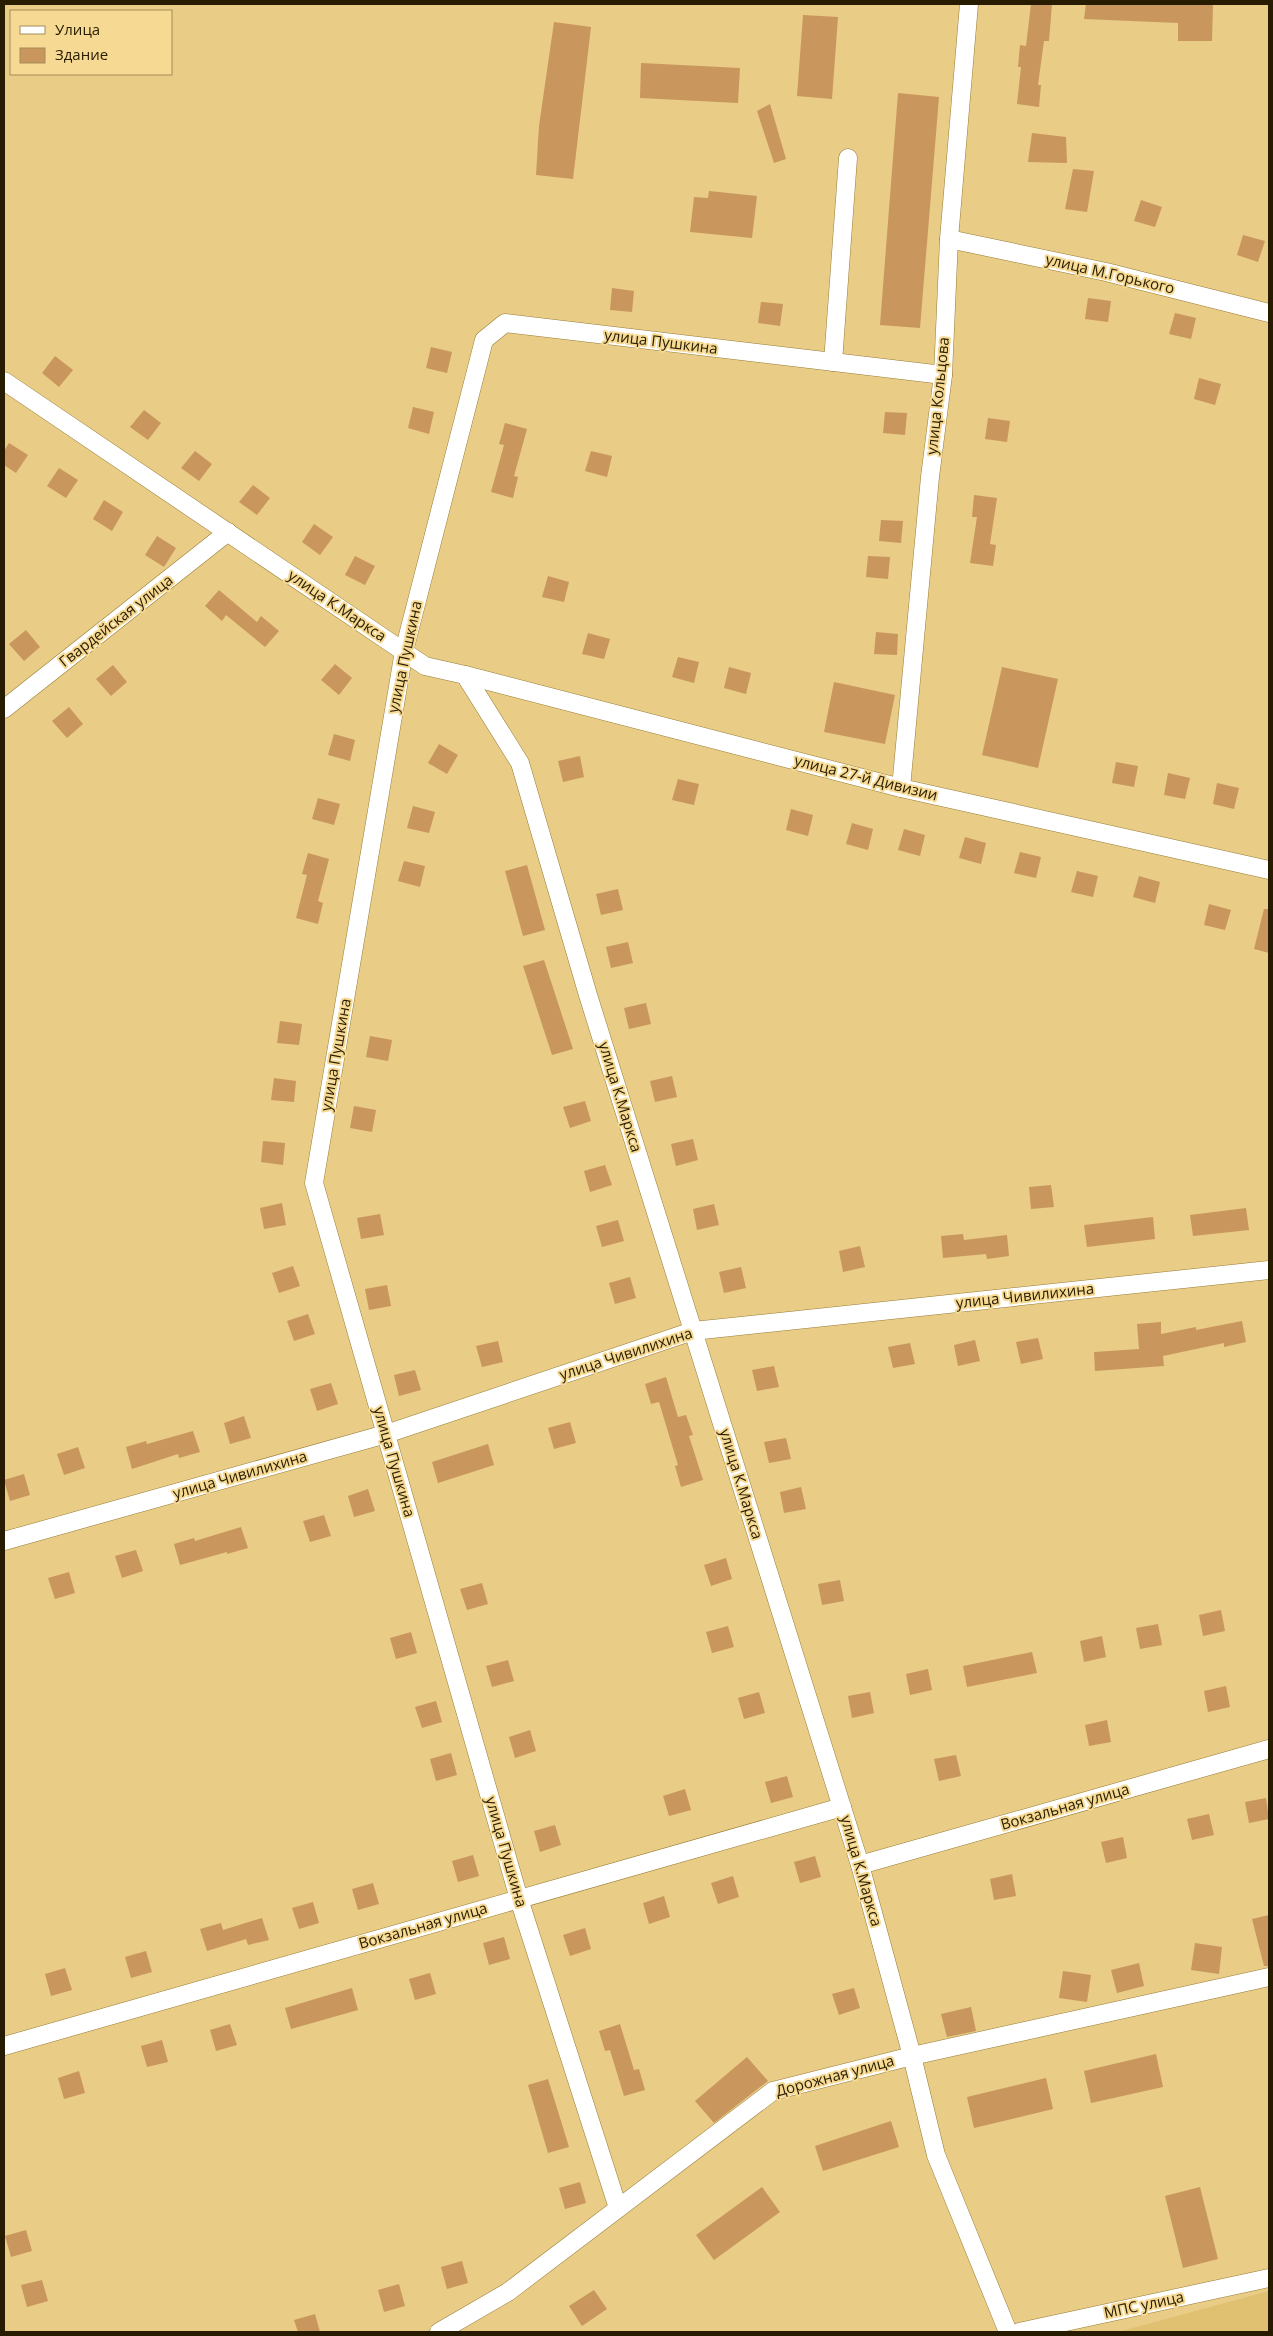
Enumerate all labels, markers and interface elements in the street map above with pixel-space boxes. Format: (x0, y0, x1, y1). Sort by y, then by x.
legend (10, 10, 172, 75)
text: Улица (55, 19, 100, 39)
text: Здание (55, 44, 108, 64)
street label: улица М.Горького (1044, 248, 1177, 298)
street label: улица Пушкина (603, 324, 719, 358)
street label: улица Кольцова (921, 336, 953, 456)
street label: улица К.Маркса (284, 565, 391, 646)
street label: Гвардейская улица (54, 569, 176, 671)
street label: улица Пушкина (382, 599, 426, 715)
street label: улица 27-й Дивизии (793, 750, 940, 805)
street label: улица Пушкина (315, 997, 355, 1113)
street label: улица К.Маркса (595, 1039, 647, 1154)
street label: улица Чивилихина (955, 1278, 1095, 1312)
street label: улица Чивилихина (557, 1322, 695, 1384)
street label: улица Пушкина (370, 1404, 420, 1519)
street label: улица К.Маркса (716, 1426, 768, 1541)
street label: улица Чивилихина (170, 1445, 309, 1503)
street label: Вокзальная улица (998, 1778, 1131, 1834)
street label: улица Пушкина (482, 1794, 532, 1909)
street label: улица К.Маркса (837, 1813, 887, 1929)
street label: Вокзальная улица (356, 1897, 489, 1953)
street label: Дорожная улица (773, 2050, 896, 2100)
street label: МПС улица (1102, 2286, 1186, 2322)

